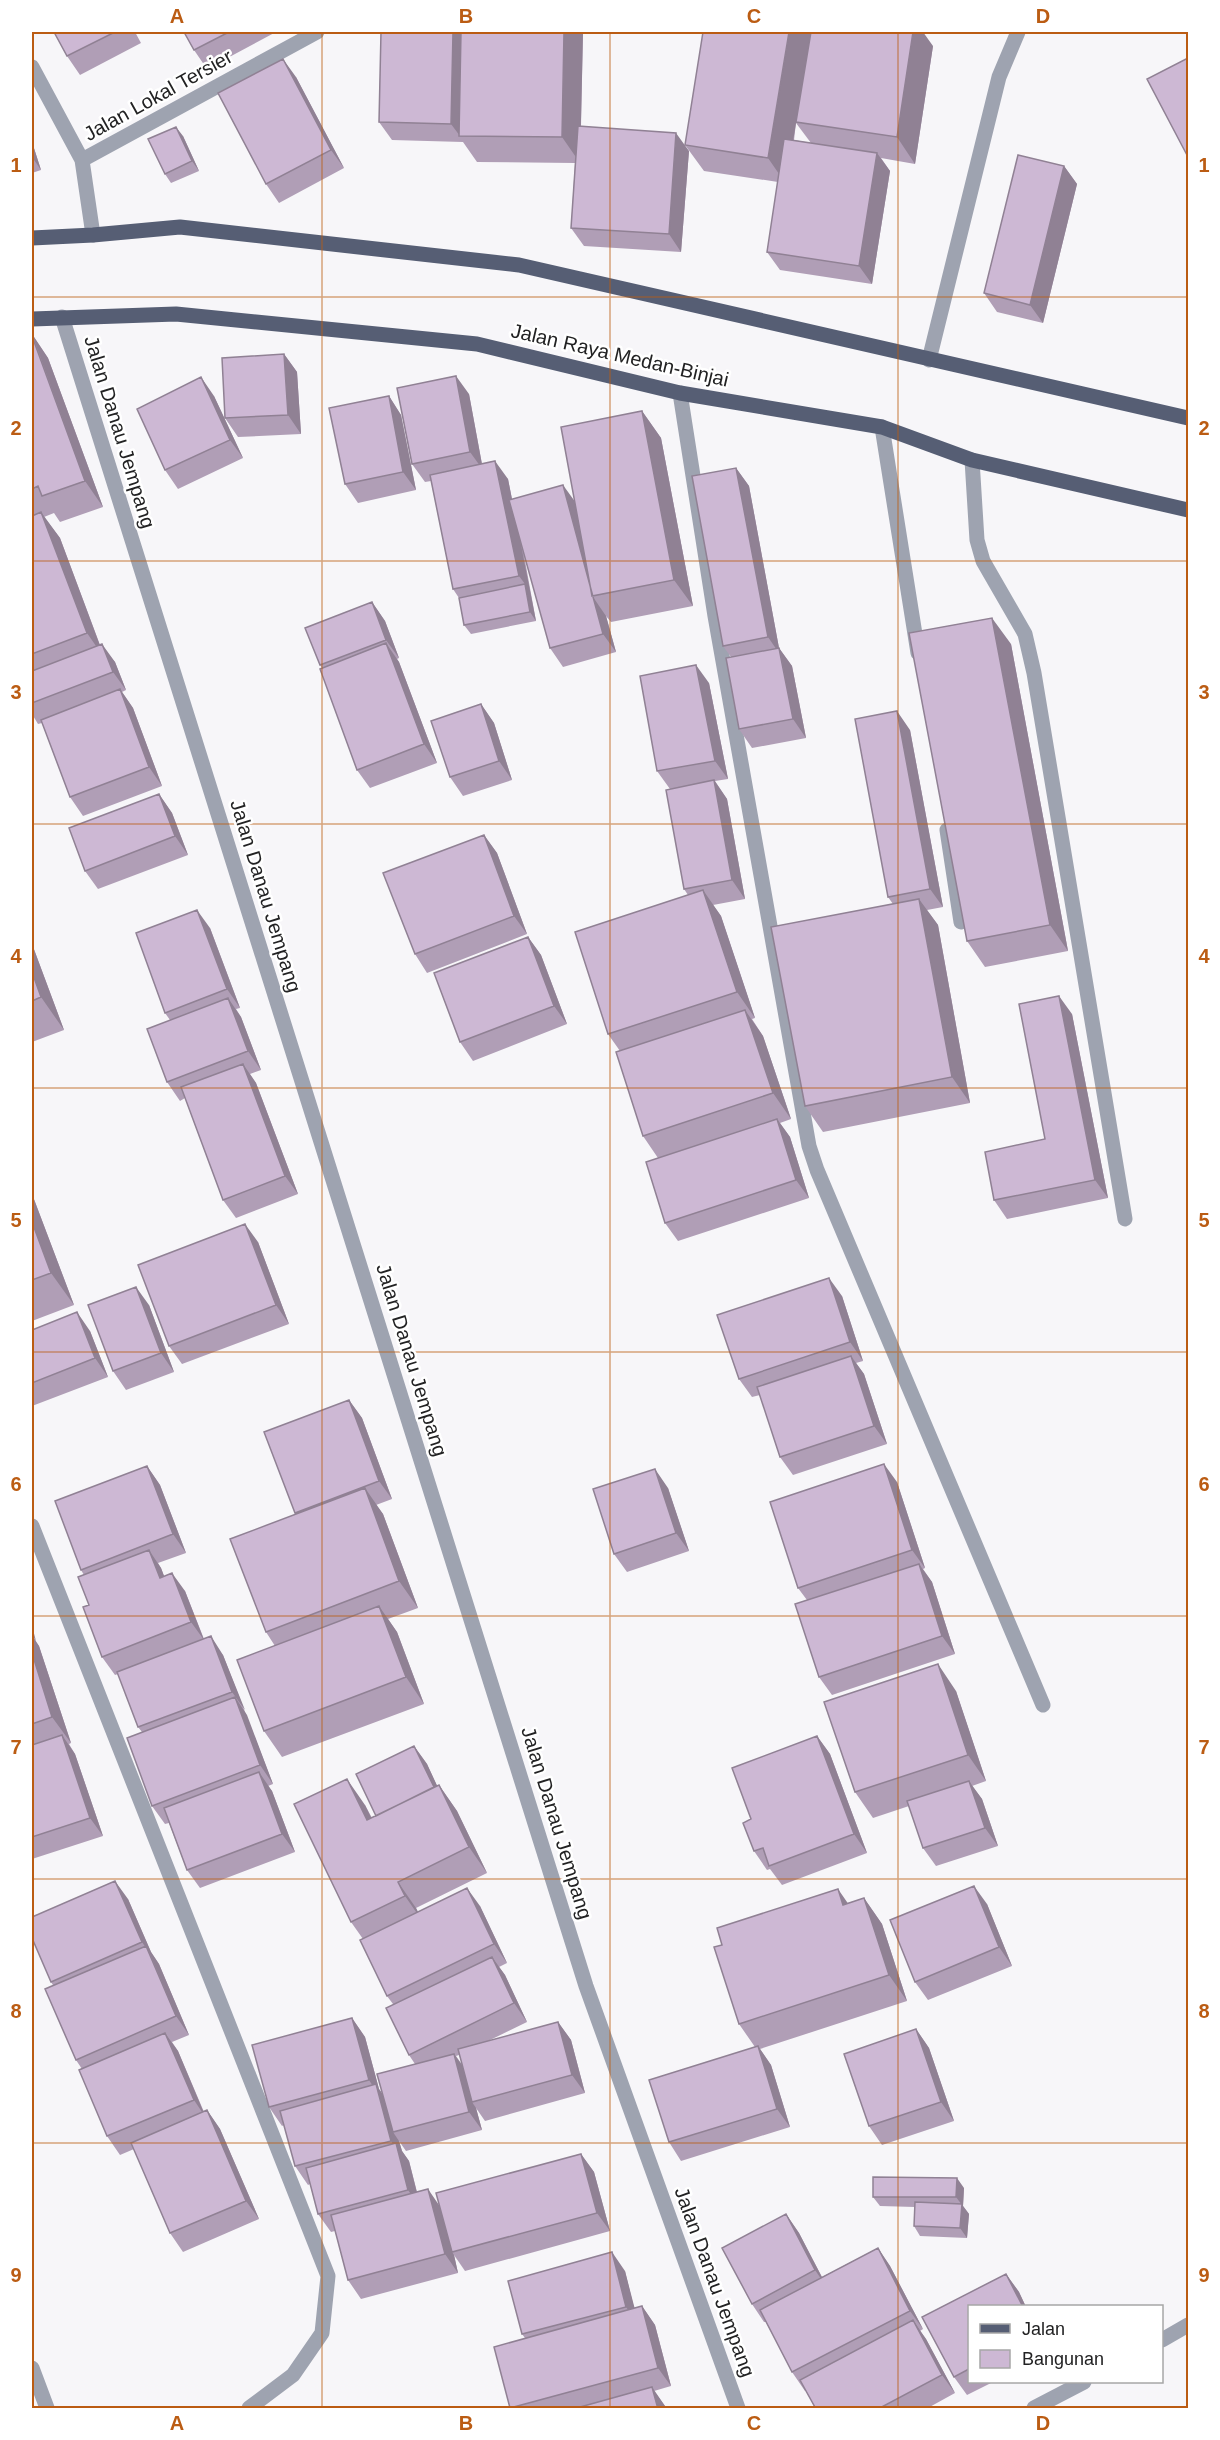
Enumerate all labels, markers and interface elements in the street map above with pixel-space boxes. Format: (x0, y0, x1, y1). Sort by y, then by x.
text: A (170, 5, 184, 27)
text: B (459, 5, 473, 27)
text: C (747, 5, 761, 27)
text: D (1036, 5, 1050, 27)
street label: Jalan Lokal Tersier (80, 45, 236, 145)
text: 1 (10, 154, 22, 176)
text: 1 (1198, 154, 1210, 176)
street label: Jalan Raya Medan-Binjai (509, 319, 731, 391)
street label: Jalan Danau Jempang (80, 333, 160, 531)
text: 2 (10, 417, 22, 439)
text: 2 (1198, 417, 1210, 439)
text: 3 (10, 681, 22, 703)
text: 3 (1198, 681, 1210, 703)
street label: Jalan Danau Jempang (226, 797, 306, 995)
text: 4 (10, 945, 22, 967)
text: 4 (1198, 945, 1210, 967)
text: 5 (10, 1209, 22, 1231)
text: 5 (1198, 1209, 1210, 1231)
street label: Jalan Danau Jempang (372, 1261, 452, 1459)
text: 6 (10, 1473, 22, 1495)
text: 6 (1198, 1473, 1210, 1495)
street label: Jalan Danau Jempang (517, 1724, 597, 1922)
text: 7 (10, 1736, 22, 1758)
text: 7 (1198, 1736, 1210, 1758)
text: 8 (10, 2000, 22, 2022)
text: 8 (1198, 2000, 1210, 2022)
street label: Jalan Danau Jempang (670, 2184, 760, 2380)
text: 9 (10, 2264, 22, 2286)
text: 9 (1198, 2264, 1210, 2286)
legend (968, 2305, 1163, 2383)
text: Jalan (1022, 2319, 1065, 2339)
text: Bangunan (1022, 2349, 1104, 2369)
text: A (170, 2412, 184, 2434)
text: B (459, 2412, 473, 2434)
text: C (747, 2412, 761, 2434)
text: D (1036, 2412, 1050, 2434)

